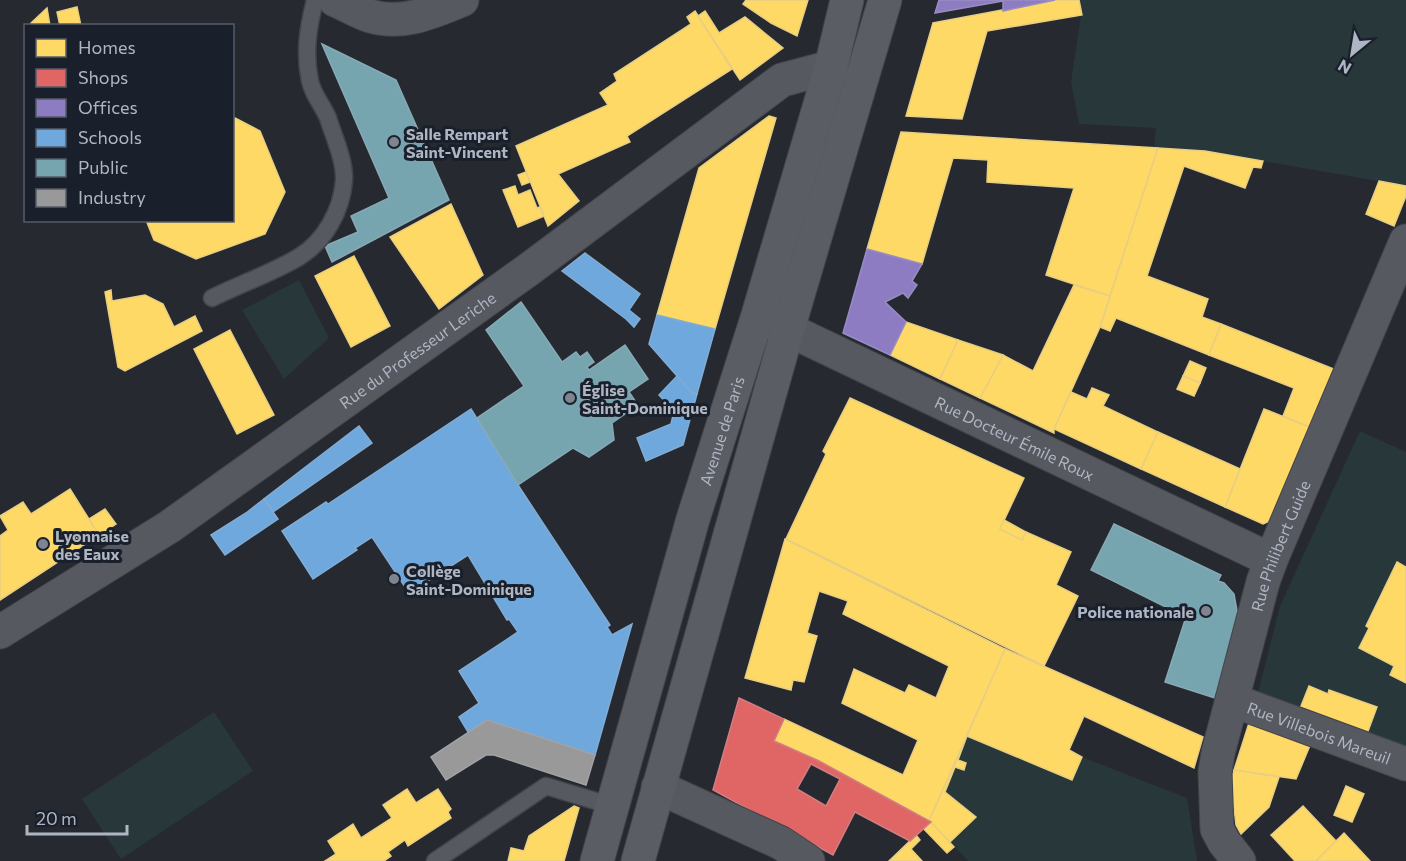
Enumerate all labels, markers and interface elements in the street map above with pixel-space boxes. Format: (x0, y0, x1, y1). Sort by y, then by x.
legend (24, 24, 234, 222)
north arrow (1322, 24, 1382, 84)
text: Homes (78, 36, 136, 58)
text: N (1334, 56, 1354, 79)
text: Shops (78, 66, 128, 88)
text: Offices (78, 96, 138, 118)
place label: Salle Rempart Saint-Vincent (406, 124, 509, 161)
text: Schools (78, 126, 142, 148)
marker: Salle Rempart Saint-Vincent (387, 135, 401, 149)
text: Public (78, 156, 128, 178)
text: Industry (78, 186, 146, 208)
street label: Rue du Professeur Leriche (335, 287, 499, 412)
street label: Avenue de Paris (695, 374, 747, 488)
place label: Église Saint-Dominique (582, 380, 708, 417)
marker: Église Saint-Dominique (563, 391, 577, 405)
street label: Rue Docteur Émile Roux (932, 392, 1098, 484)
street label: Rue Philibert Guide (1246, 477, 1313, 613)
place label: Lyonnaise des Eaux (55, 526, 129, 563)
marker: Lyonnaise des Eaux (36, 537, 50, 551)
place label: Collège Saint-Dominique (406, 561, 532, 598)
marker: Collège Saint-Dominique (387, 572, 401, 586)
place label: Police nationale (1077, 602, 1194, 621)
marker: Police nationale (1199, 604, 1213, 618)
street label: Rue Villebois Mareuil (1245, 697, 1394, 767)
scale bar (27, 798, 128, 836)
text: 20 m (36, 807, 77, 829)

